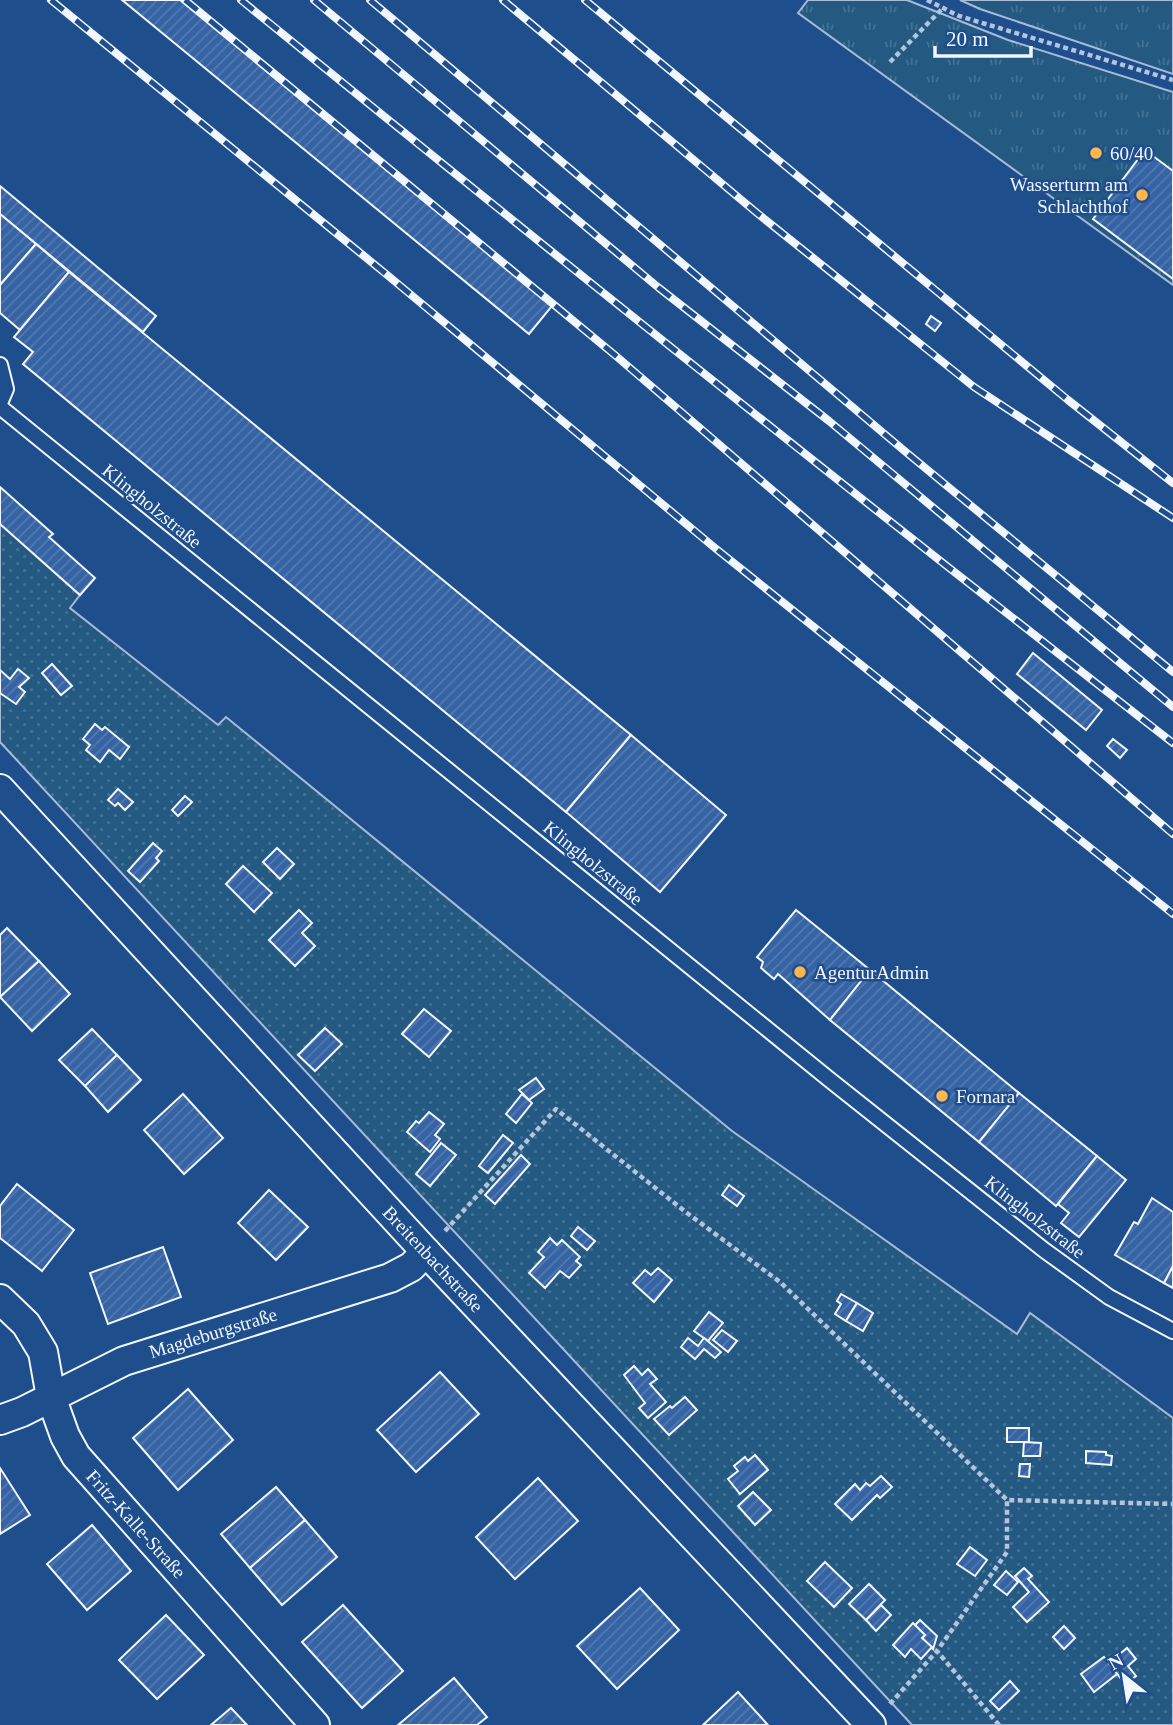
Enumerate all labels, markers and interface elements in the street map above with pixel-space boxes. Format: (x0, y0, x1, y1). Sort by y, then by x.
scale bar (935, 14, 1031, 58)
text: 20 m (946, 27, 989, 51)
place label: 60/40 (1110, 143, 1153, 164)
marker: 60/40 (1088, 145, 1104, 161)
place label: Wasserturm am Schlachthof (1010, 174, 1129, 217)
marker: Wasserturm am Schlachthof (1134, 187, 1150, 203)
street label: Klingholzstraße (98, 460, 206, 552)
street label: Klingholzstraße (539, 817, 647, 909)
place label: AgenturAdmin (814, 962, 930, 983)
marker: AgenturAdmin (792, 964, 808, 980)
place label: Fornara (956, 1086, 1016, 1107)
marker: Fornara (934, 1088, 950, 1104)
street label: Klingholzstraße (981, 1171, 1089, 1263)
street label: Breitenbachstraße (379, 1202, 487, 1316)
street label: Magdeburgstraße (147, 1304, 279, 1362)
street label: Fritz-Kalle-Straße (82, 1466, 190, 1582)
north arrow (1089, 1641, 1159, 1711)
text: N (1105, 1649, 1127, 1674)

